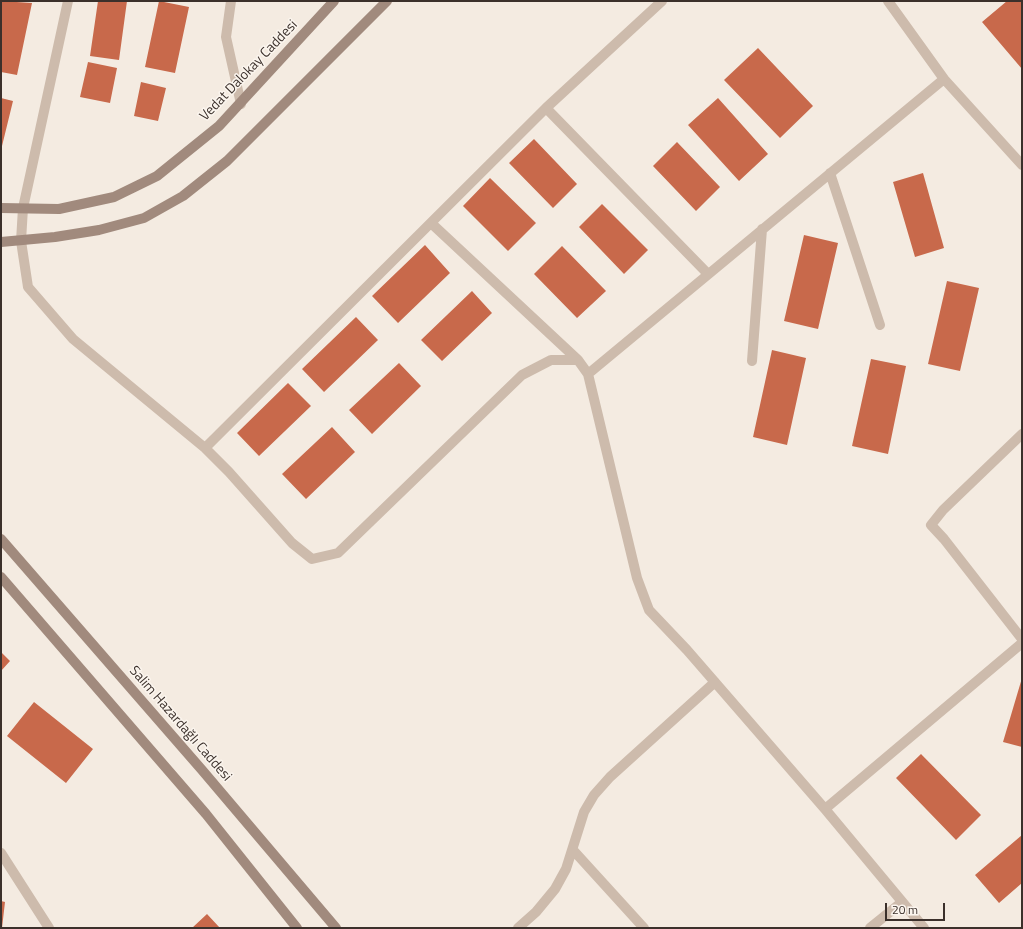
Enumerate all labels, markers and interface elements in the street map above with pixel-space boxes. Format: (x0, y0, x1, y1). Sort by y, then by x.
street label: Vedat Dalokay Caddesi (197, 17, 301, 125)
street label: Salim Hazardağlı Caddesi (125, 663, 235, 785)
scale bar (887, 895, 947, 921)
text: 20 m (892, 900, 918, 919)

